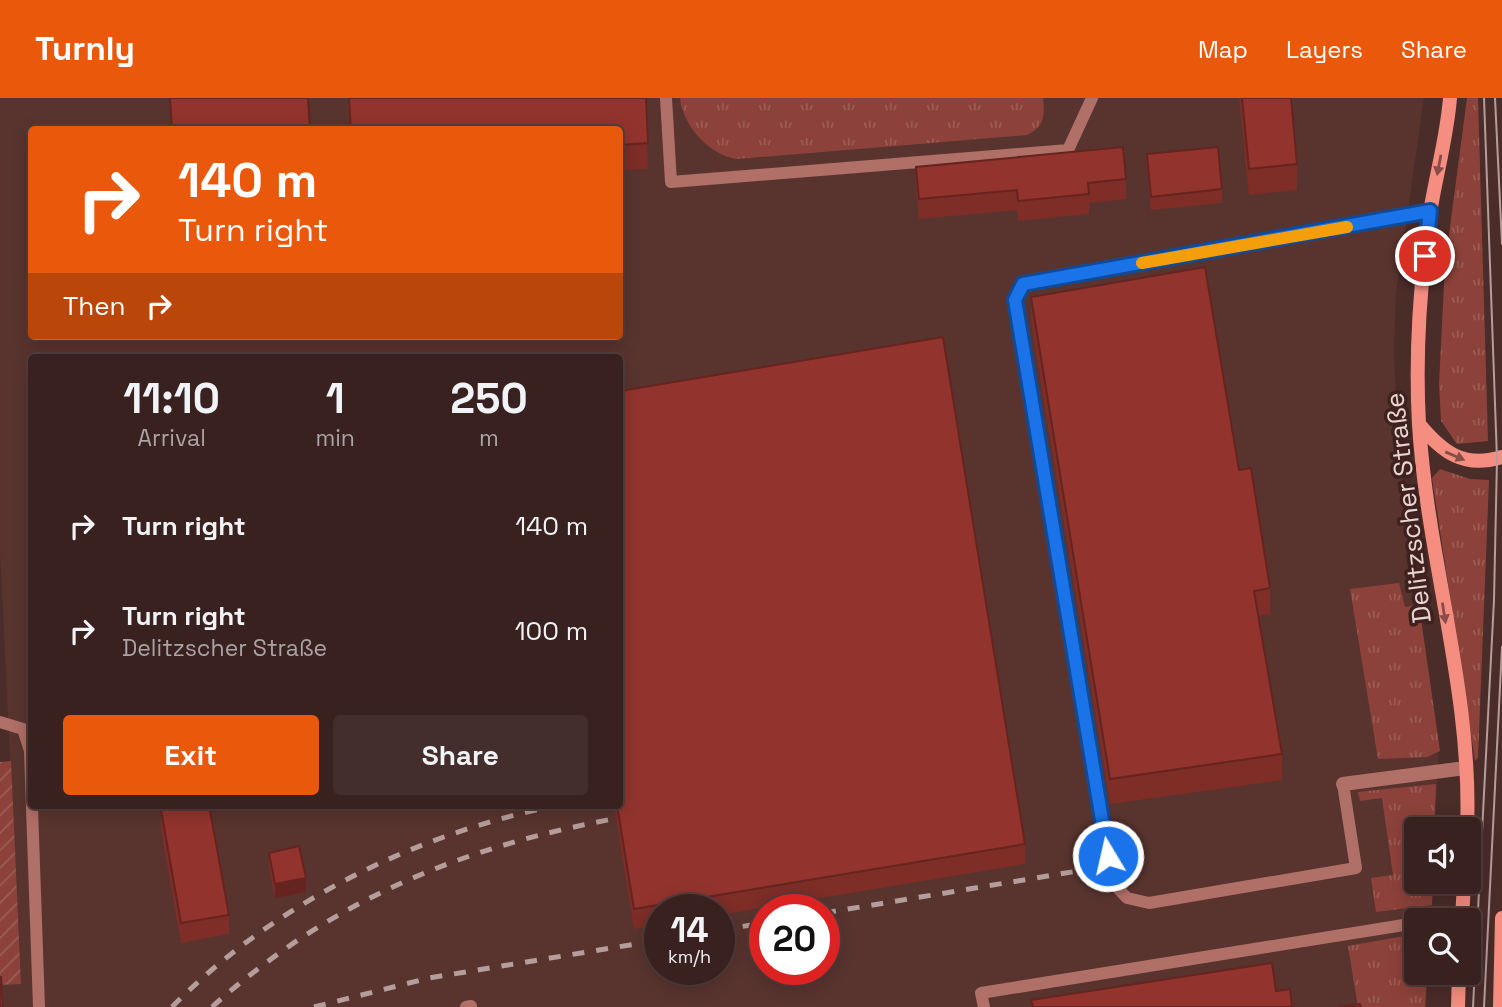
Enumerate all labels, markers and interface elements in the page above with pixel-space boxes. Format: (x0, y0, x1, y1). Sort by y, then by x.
text: Turnly (35, 28, 135, 70)
text: Map (1198, 34, 1248, 65)
text: Layers (1286, 34, 1363, 65)
text: Share (1401, 34, 1467, 65)
text: 140 m (178, 149, 317, 211)
icon: right (63, 154, 154, 245)
one-way arrow (1433, 154, 1444, 176)
text: Turn right (178, 210, 328, 250)
pin (1395, 226, 1455, 286)
icon: arrive (1406, 237, 1444, 275)
icon: right (140, 287, 178, 325)
text: Then (63, 289, 126, 323)
text: 11:10 (123, 372, 220, 425)
text: 1 (326, 372, 345, 425)
text: 250 (450, 372, 528, 425)
street label: Delitzscher Straße (1377, 391, 1439, 625)
text: Arrival (138, 423, 206, 453)
text: min (315, 423, 355, 453)
text: m (479, 423, 499, 453)
one-way arrow (1445, 450, 1465, 462)
icon: right (63, 507, 101, 545)
text: Turn right (122, 509, 246, 543)
text: 140 m (515, 509, 588, 543)
text: Turn right (122, 599, 246, 633)
one-way arrow (1439, 602, 1450, 624)
icon: right (63, 612, 101, 650)
text: 100 m (515, 614, 588, 648)
text: Delitzscher Straße (122, 633, 327, 663)
button: Exit (63, 715, 319, 795)
button: Share (333, 715, 588, 795)
map controls (1404, 817, 1481, 985)
button: sound (1404, 817, 1481, 894)
position arrow (1071, 819, 1145, 893)
speed limit sign: 20 (749, 894, 840, 985)
text: 14 (670, 908, 709, 952)
button: search (1404, 908, 1481, 985)
text: km/h (668, 945, 711, 968)

